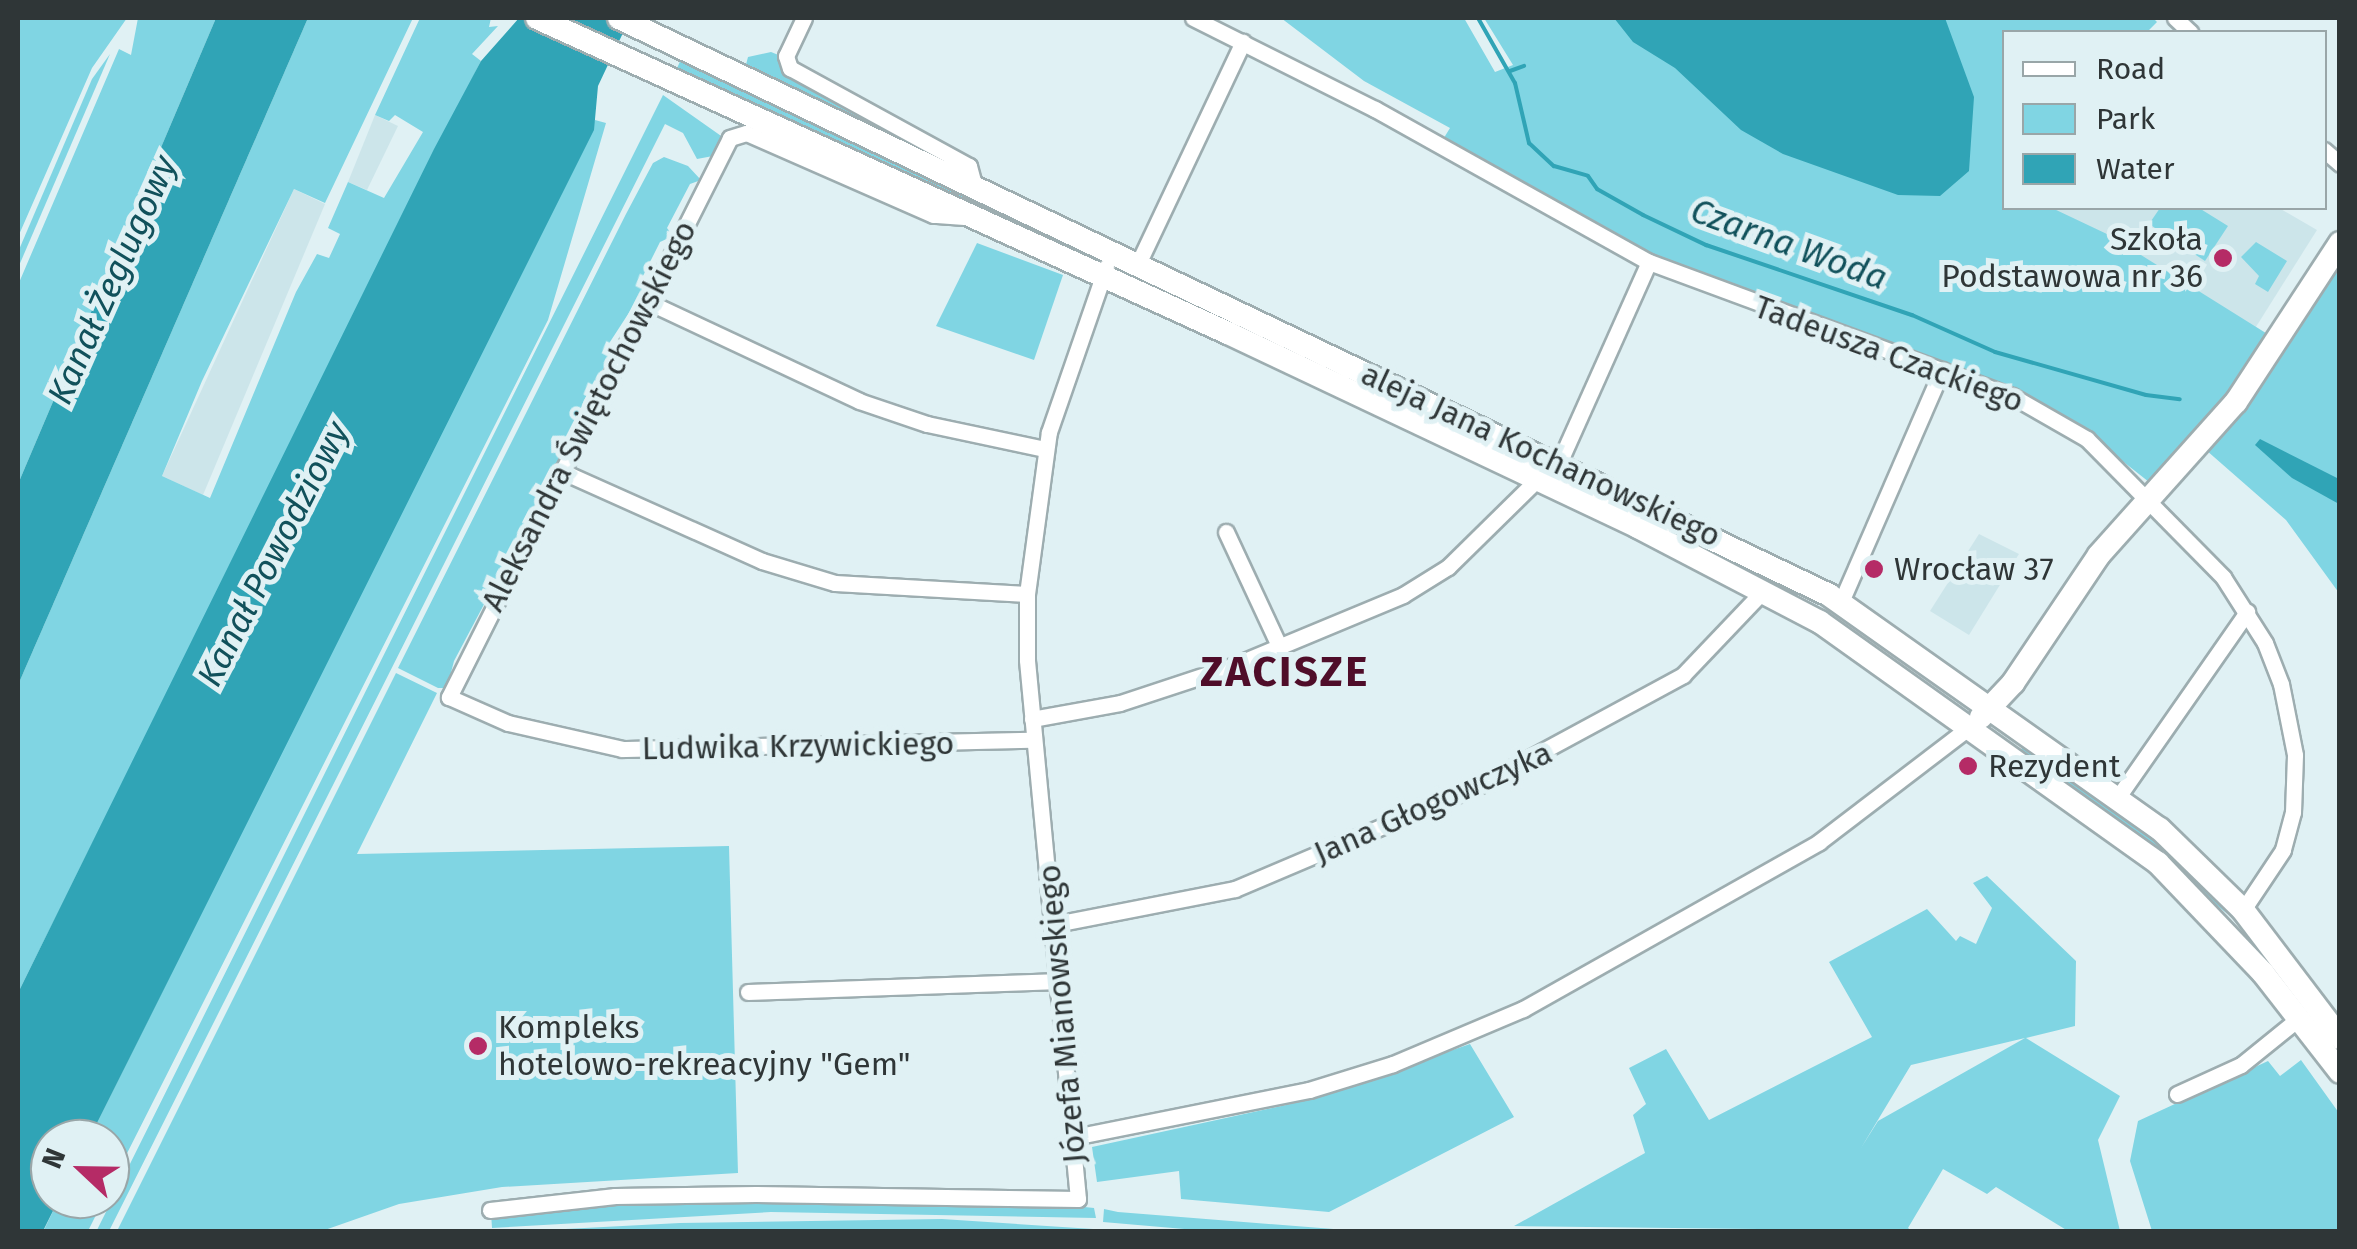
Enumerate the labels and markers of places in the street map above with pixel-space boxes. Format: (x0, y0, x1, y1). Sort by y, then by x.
place label: Szkoła Podstawowa nr 36 (1941, 221, 2203, 296)
marker: Szkoła Podstawowa nr 36 (2212, 247, 2234, 269)
place label: Wrocław 37 (1894, 550, 2054, 588)
marker: Wrocław 37 (1863, 558, 1885, 580)
place label: Rezydent (1988, 747, 2121, 785)
marker: Rezydent (1957, 755, 1979, 777)
place label: Kompleks hotelowo-rekreacyjny "Gem" (498, 1009, 911, 1084)
marker: Kompleks hotelowo-rekreacyjny "Gem" (467, 1035, 489, 1057)

